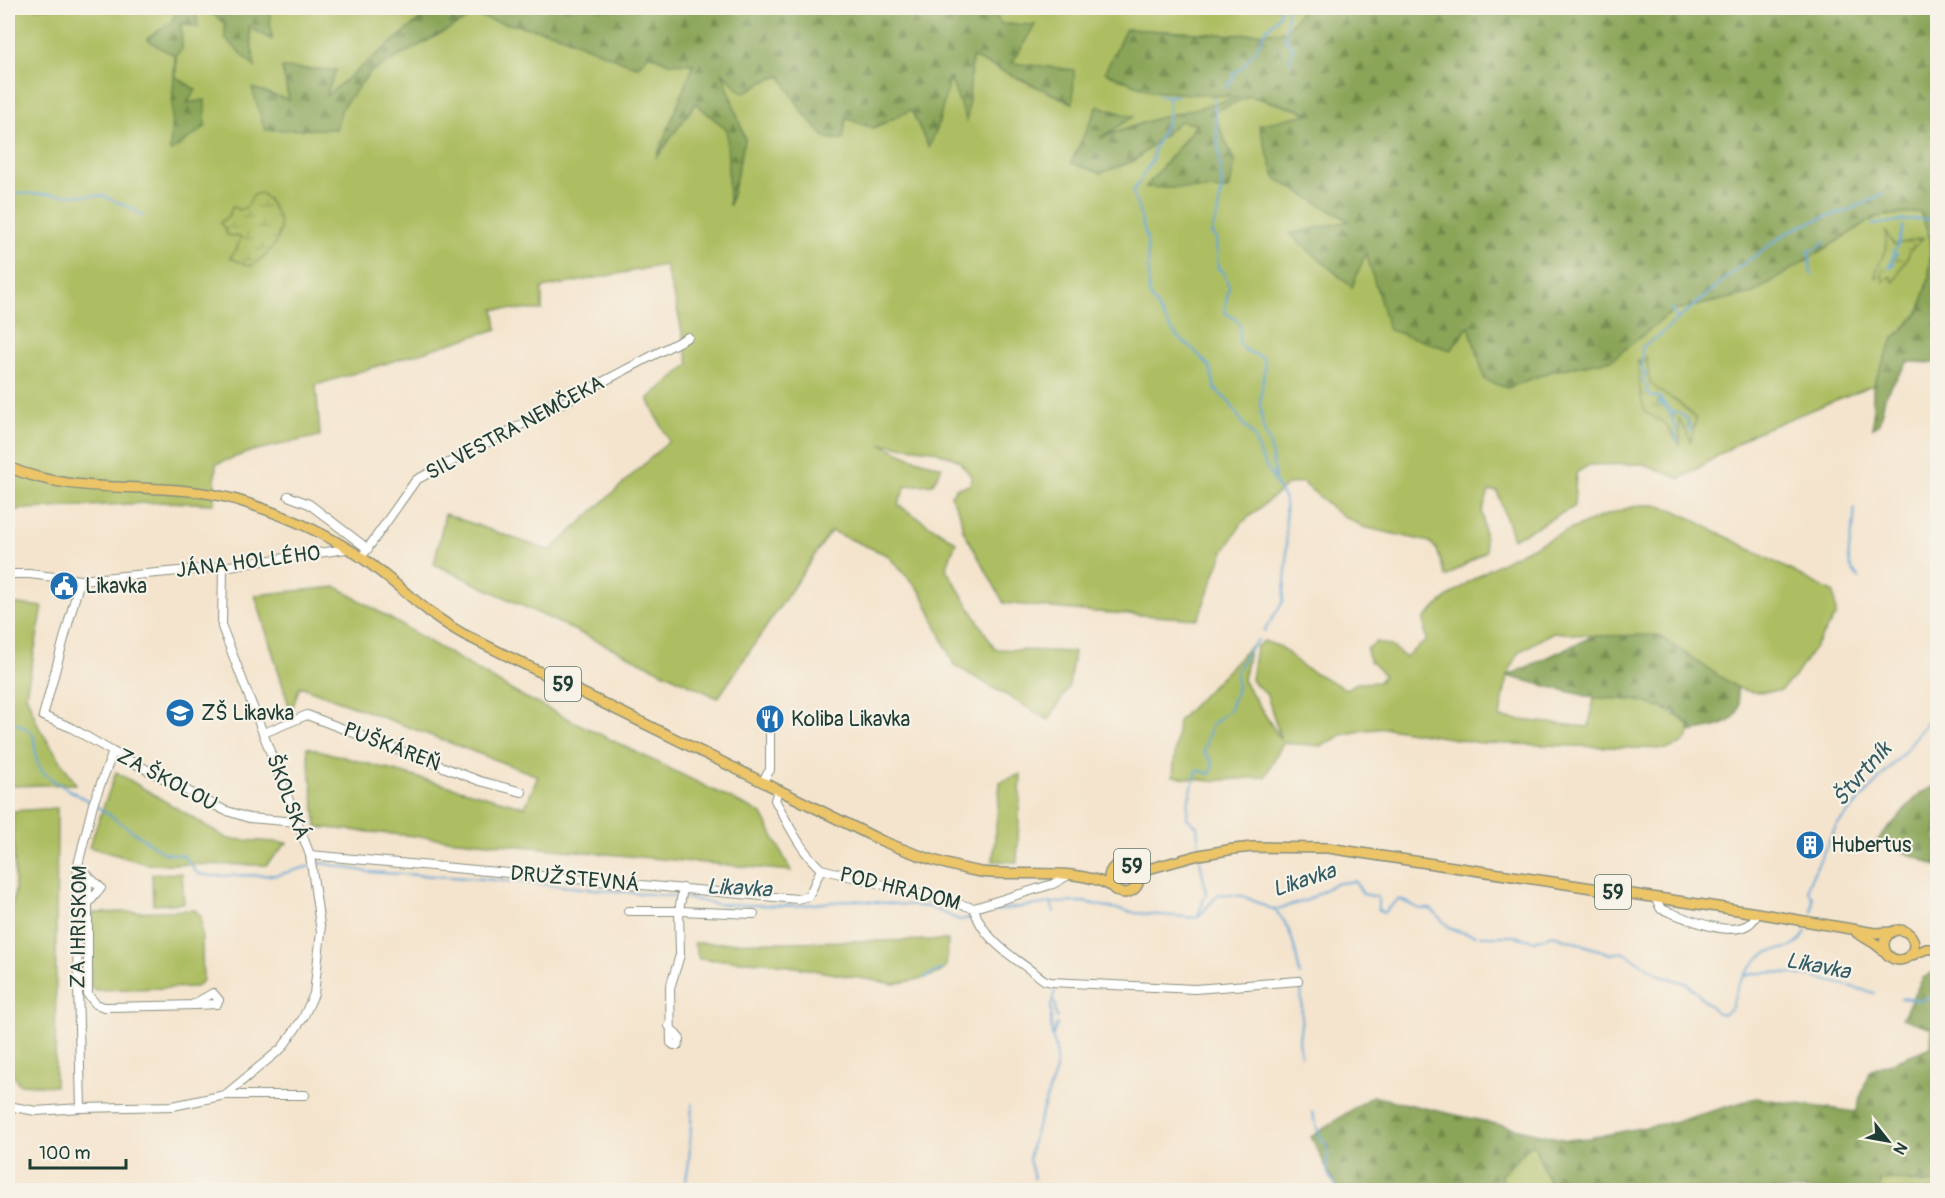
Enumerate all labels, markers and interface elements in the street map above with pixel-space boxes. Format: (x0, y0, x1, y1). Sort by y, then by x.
street label: SILVESTRA NEMČEKA (421, 369, 609, 486)
street label: JÁNA HOLLÉHO (174, 540, 322, 584)
public building icon: Likavka (48, 570, 80, 602)
place label: Likavka (85, 573, 147, 600)
road number: 59 (545, 667, 581, 701)
school or university icon: ZŠ Likavka (164, 697, 196, 729)
place label: ZŠ Likavka (201, 699, 294, 727)
restaurant icon: Koliba Likavka (754, 703, 786, 735)
place label: Koliba Likavka (791, 706, 910, 733)
street label: PUŠKÁREŇ (339, 715, 445, 778)
water label: Štvrtník (1826, 735, 1899, 812)
street label: ZA ŠKOLOU (112, 741, 222, 818)
street label: ŠKOLSKÁ (260, 750, 317, 844)
building icon: Hubertus (1794, 829, 1826, 861)
place label: Hubertus (1831, 832, 1912, 859)
road number: 59 (1114, 849, 1150, 883)
water label: Likavka (1269, 856, 1341, 903)
street label: DRUŽSTEVNÁ (509, 860, 641, 898)
street label: POD HRADOM (837, 861, 963, 917)
street label: ZA IHRISKOM (64, 865, 94, 989)
water label: Likavka (706, 872, 774, 904)
road number: 59 (1595, 875, 1631, 909)
water label: Likavka (1783, 946, 1854, 986)
north arrow (1858, 1111, 1918, 1171)
scale bar (30, 1132, 126, 1170)
text: N (1889, 1138, 1911, 1158)
text: 100 m (39, 1142, 91, 1165)

